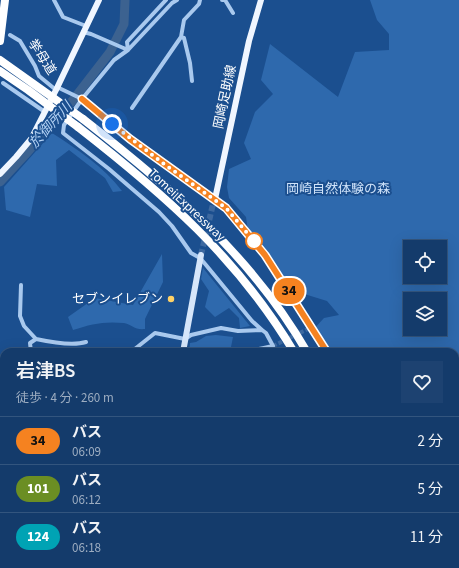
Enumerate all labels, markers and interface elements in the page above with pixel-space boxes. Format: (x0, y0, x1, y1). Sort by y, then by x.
street label: 挙母道 (24, 36, 60, 78)
street label: 岡崎足助線 (209, 63, 241, 131)
water label: 於御所川 (25, 96, 79, 152)
your location (102, 114, 122, 134)
street label: Tomei Expressway (145, 165, 229, 245)
park label: 岡崎自然体験の森 (286, 180, 390, 198)
unlabelled marker (245, 232, 263, 250)
map controls (403, 240, 447, 336)
button: locate (403, 240, 447, 284)
line badge: 34 (271, 278, 307, 304)
text: 34 (282, 281, 296, 301)
place label: セブンイレブン (72, 290, 163, 308)
button: layers (403, 292, 447, 336)
marker: セブンイレブン (166, 294, 176, 304)
text: 岩津BS (16, 358, 75, 385)
button: heart (401, 361, 443, 403)
text: 徒歩 · 4 分 · 260 m (16, 389, 114, 407)
text: バス (72, 422, 102, 443)
text: 34 (31, 431, 45, 451)
text: 2 分 (418, 431, 443, 452)
text: 06:09 (72, 443, 101, 461)
text: バス (72, 470, 102, 491)
text: 101 (27, 479, 49, 499)
text: 5 分 (418, 479, 443, 500)
text: 06:12 (72, 491, 101, 509)
text: バス (72, 518, 102, 539)
text: 124 (27, 527, 49, 547)
text: 11 分 (410, 527, 443, 548)
text: 06:18 (72, 539, 101, 557)

